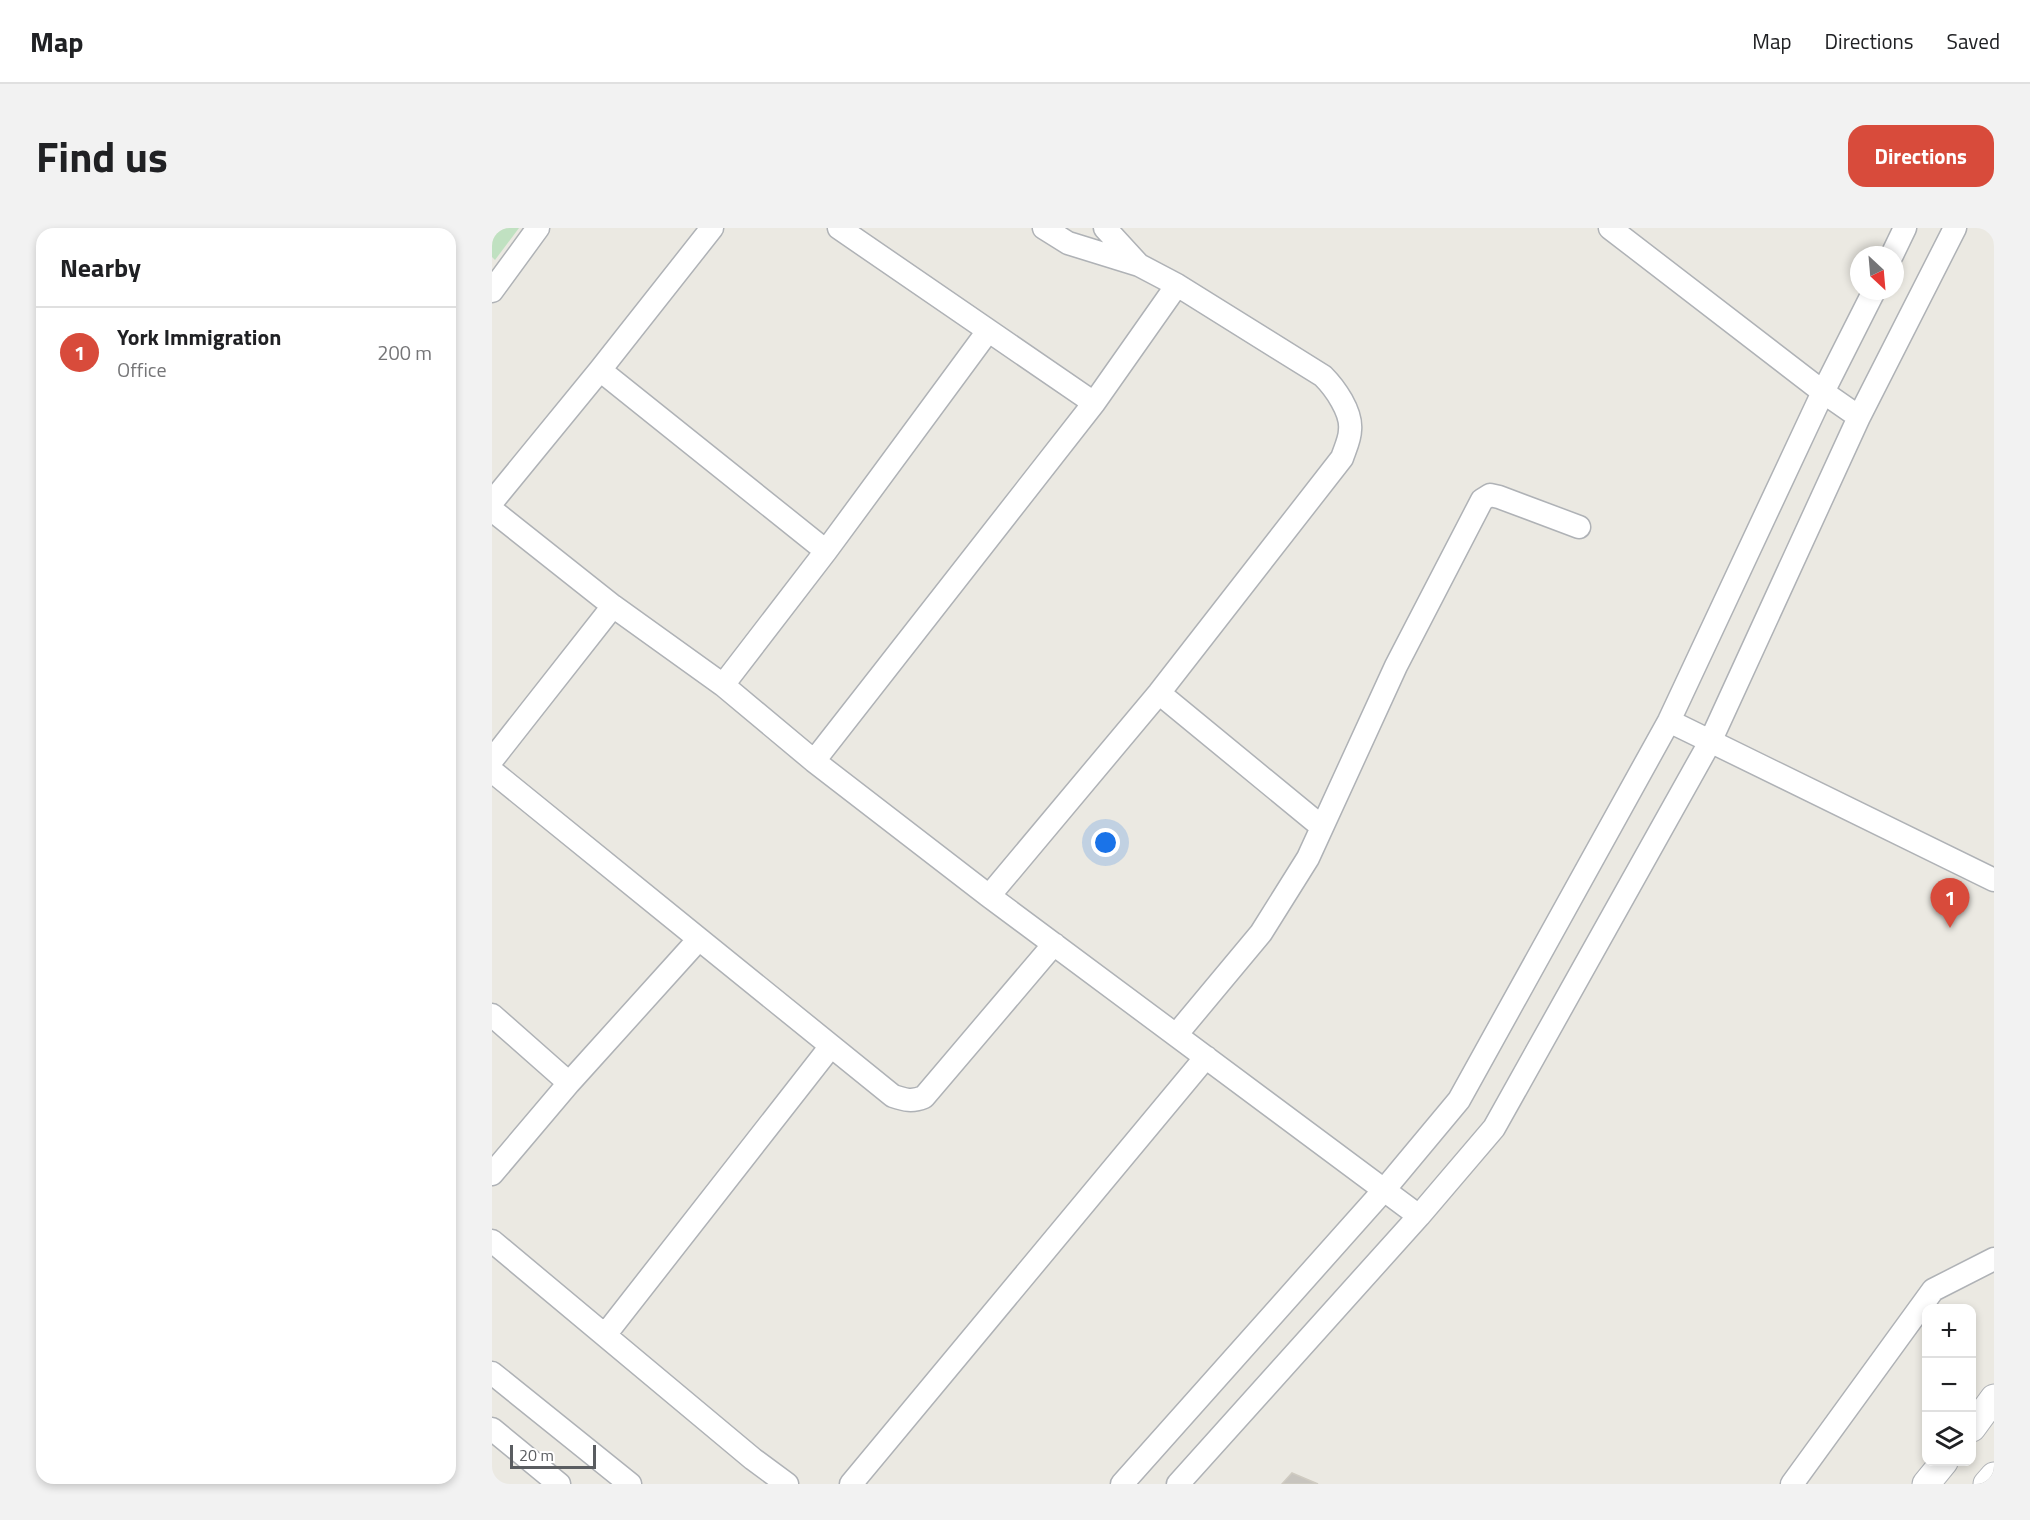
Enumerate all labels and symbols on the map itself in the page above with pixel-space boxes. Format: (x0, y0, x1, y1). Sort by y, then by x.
north arrow (1850, 246, 1904, 300)
your location (1091, 828, 1120, 857)
pin: 1 (1930, 878, 1970, 928)
scale bar (510, 1442, 596, 1470)

